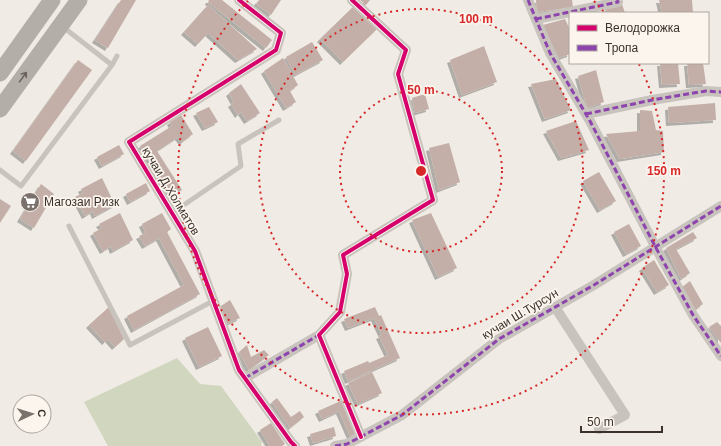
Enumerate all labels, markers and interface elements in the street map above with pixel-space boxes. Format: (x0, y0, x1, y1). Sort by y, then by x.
text: 100 m (459, 12, 493, 26)
legend (569, 12, 709, 64)
text: Велодорожка (605, 21, 680, 35)
text: Тропа (605, 41, 639, 55)
one-way arrow (18, 72, 27, 83)
text: 50 m (407, 83, 435, 97)
street label: кучаи Д,Холматов (139, 144, 203, 238)
centre of rings (414, 164, 428, 178)
text: 150 m (647, 164, 681, 178)
supermarket icon: Магозаи Ризк (19, 191, 41, 213)
place label: Магозаи Ризк (44, 195, 120, 209)
street label: кучаи Ш.Турсун (479, 286, 561, 342)
north arrow (12, 394, 52, 434)
scale bar (581, 408, 662, 434)
text: С (36, 409, 48, 418)
text: 50 m (587, 415, 614, 429)

